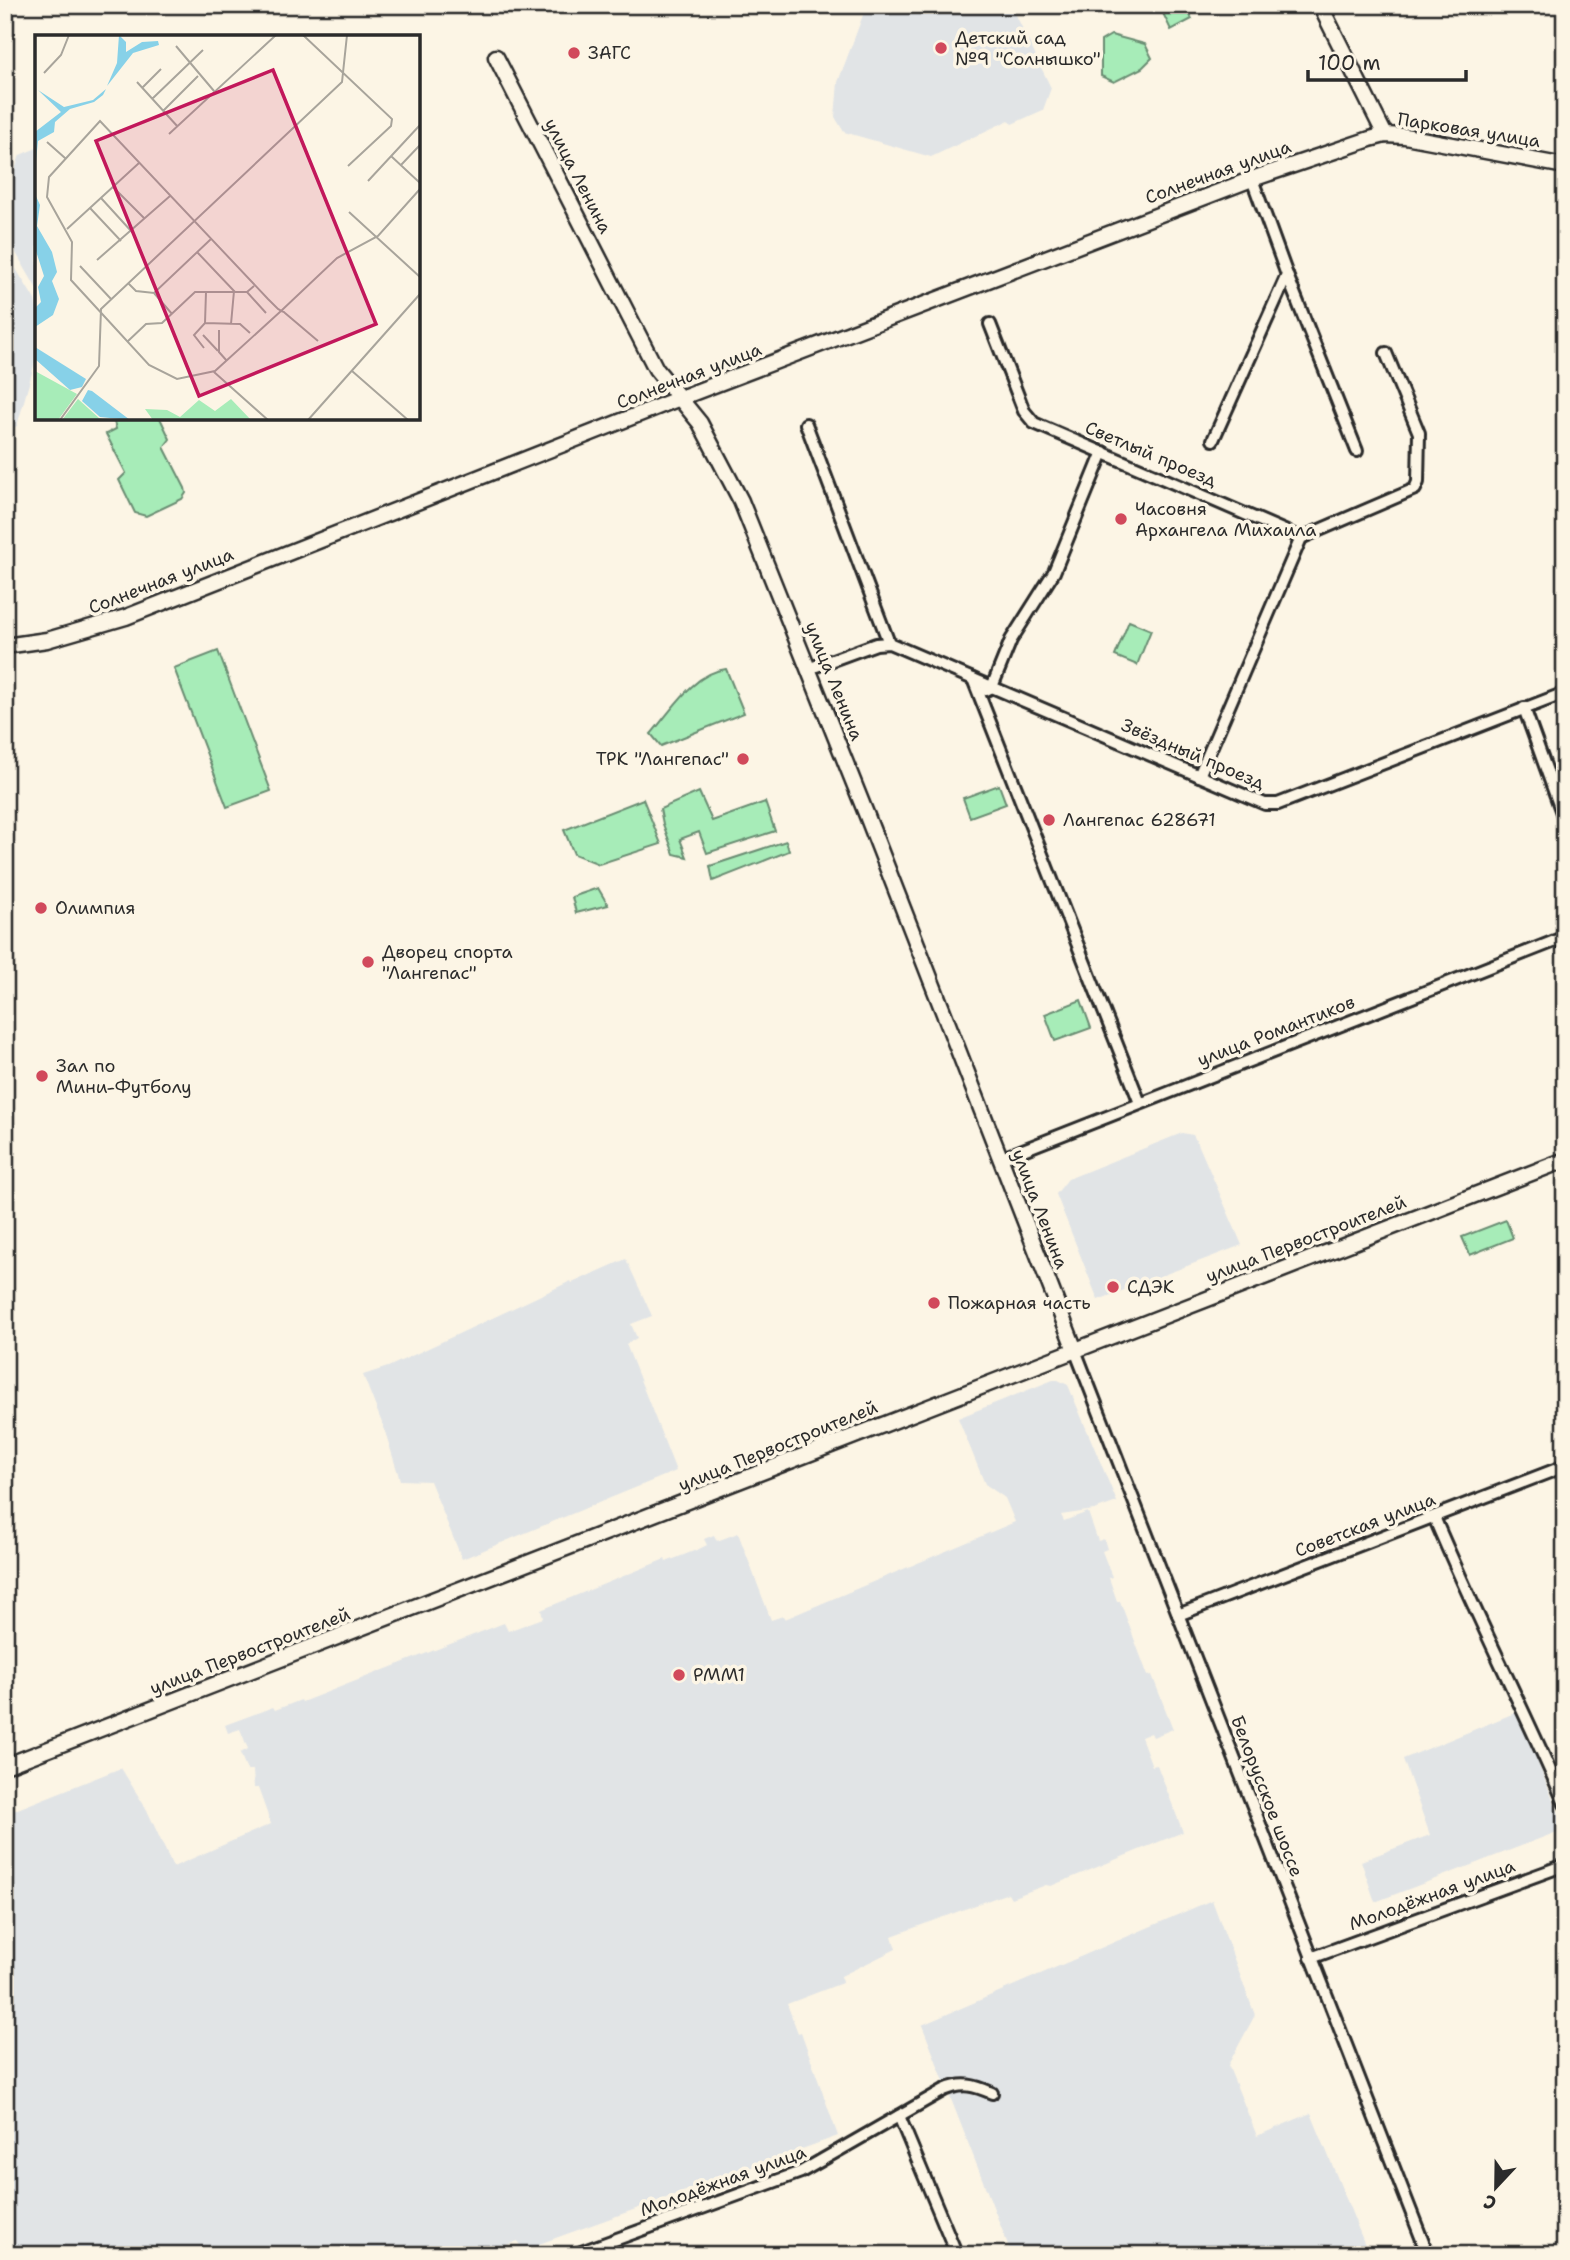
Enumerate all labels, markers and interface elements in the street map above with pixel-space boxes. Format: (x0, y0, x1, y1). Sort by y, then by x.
place label: Детский сад №9 "Солнышко" (955, 26, 1101, 71)
inset map (35, 35, 420, 420)
scale bar (1308, 38, 1465, 82)
marker: Детский сад №9 "Солнышко" (933, 40, 949, 56)
place label: ЗАГС (588, 41, 631, 65)
marker: ЗАГС (566, 45, 582, 61)
text: 100 m (1318, 49, 1381, 77)
street label: Парковая улица (1396, 107, 1542, 153)
street label: улица Ленина (539, 114, 617, 238)
street label: Солнечная улица (1142, 134, 1294, 210)
street label: Солнечная улица (613, 337, 765, 415)
street label: Светлый проезд (1081, 415, 1221, 493)
place label: Часовня Архангела Михаила (1135, 497, 1316, 542)
marker: Часовня Архангела Михаила (1113, 511, 1129, 527)
street label: Солнечная улица (85, 542, 237, 620)
street label: улица Ленина (799, 618, 869, 744)
street label: Звёздный проезд (1118, 713, 1269, 795)
place label: ТРК "Лангепас" (596, 747, 729, 771)
marker: ТРК "Лангепас" (735, 751, 751, 767)
place label: Лангепас 628671 (1063, 808, 1216, 832)
marker: Лангепас 628671 (1041, 812, 1057, 828)
place label: Олимпия (55, 896, 135, 920)
marker: Олимпия (33, 900, 49, 916)
place label: Дворец спорта "Лангепас" (382, 940, 513, 985)
marker: Дворец спорта "Лангепас" (360, 954, 376, 970)
street label: улица Романтиков (1194, 990, 1358, 1072)
place label: Зал по Мини-Футболу (56, 1054, 192, 1099)
marker: Зал по Мини-Футболу (34, 1068, 50, 1084)
street label: улица Ленина (1006, 1146, 1074, 1272)
street label: улица Первостроителей (1202, 1190, 1410, 1288)
place label: СДЭК (1127, 1275, 1175, 1299)
marker: СДЭК (1105, 1279, 1121, 1295)
place label: Пожарная часть (948, 1291, 1091, 1315)
marker: Пожарная часть (926, 1295, 942, 1311)
street label: улица Первостроителей (675, 1395, 881, 1497)
street label: Советская улица (1291, 1487, 1439, 1563)
street label: улица Первостроителей (146, 1602, 354, 1700)
place label: РММ1 (693, 1663, 745, 1687)
marker: РММ1 (671, 1667, 687, 1683)
street label: Белорусское шоссе (1225, 1712, 1309, 1880)
street label: Молодёжная улица (1346, 1854, 1518, 1936)
street label: Молодёжная улица (637, 2140, 809, 2222)
north arrow (1462, 2152, 1532, 2222)
text: С (1480, 2189, 1500, 2216)

